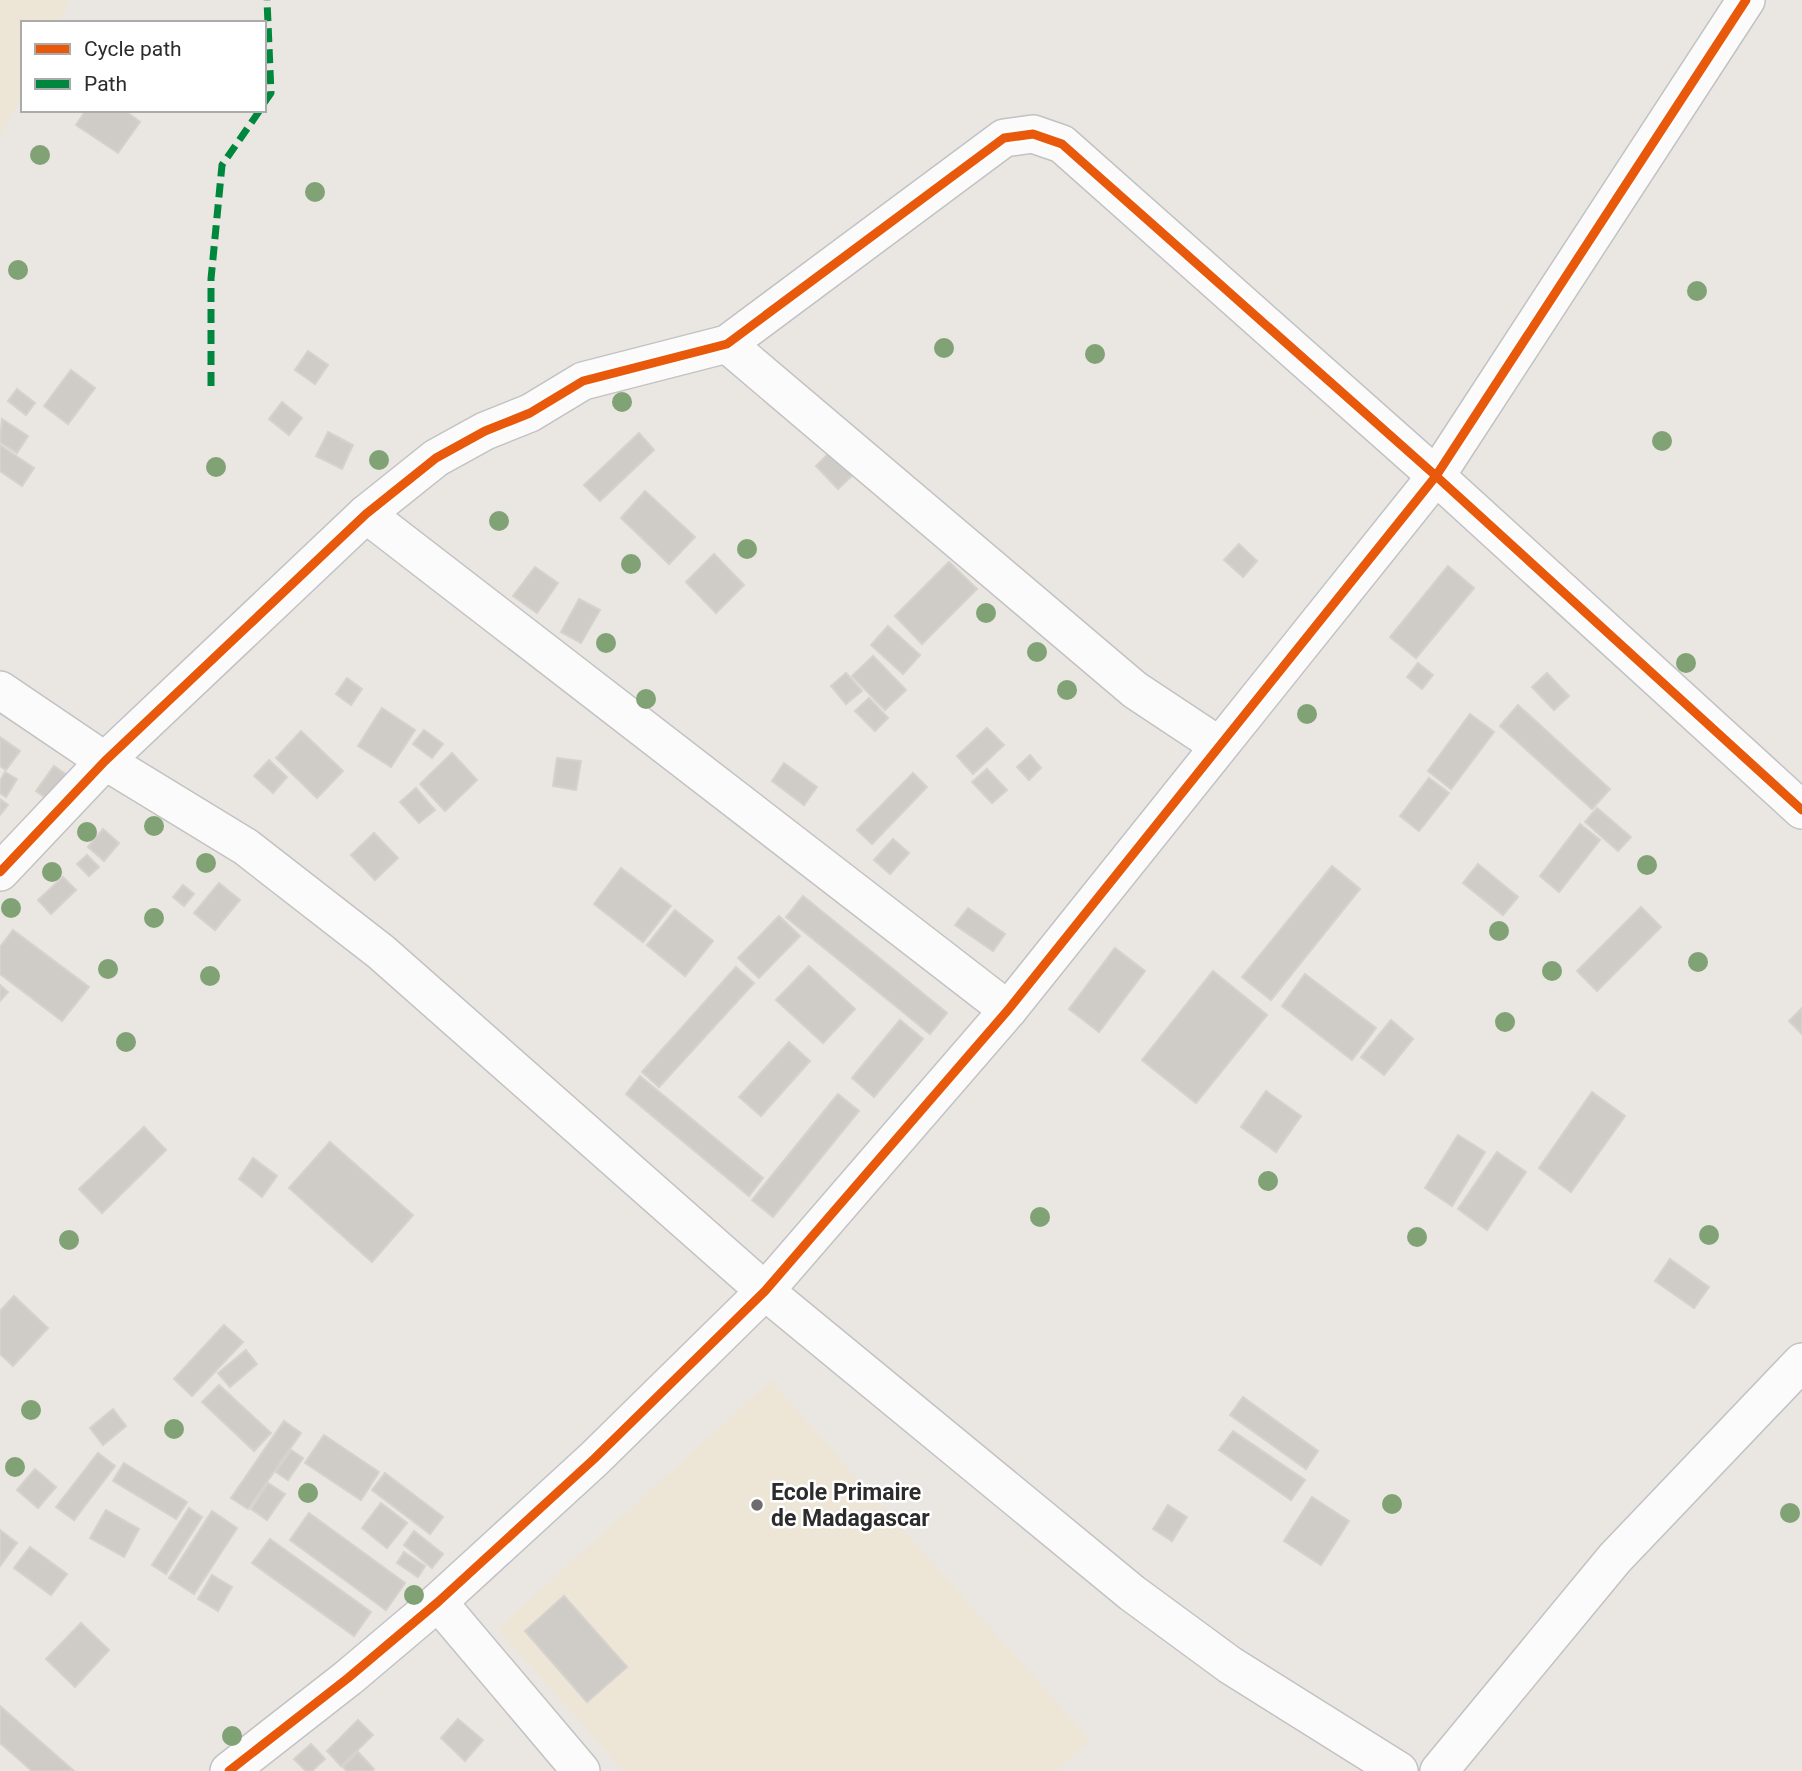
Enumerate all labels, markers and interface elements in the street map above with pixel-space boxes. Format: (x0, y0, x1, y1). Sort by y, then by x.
legend (21, 21, 266, 112)
text: Cycle path (84, 37, 182, 61)
text: Path (84, 72, 127, 96)
place label: Ecole Primaire de Madagascar (771, 1479, 930, 1532)
marker: Ecole Primaire de Madagascar (749, 1497, 765, 1513)

